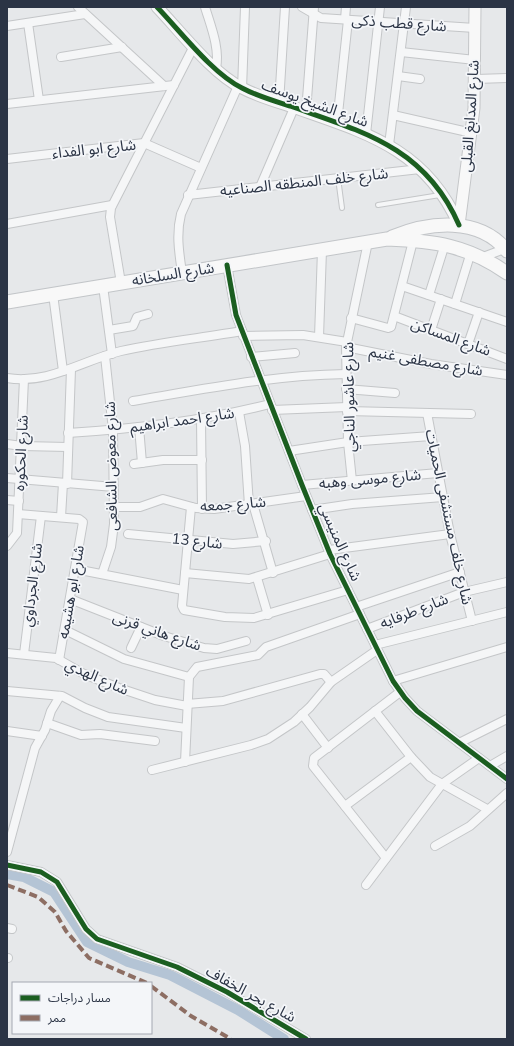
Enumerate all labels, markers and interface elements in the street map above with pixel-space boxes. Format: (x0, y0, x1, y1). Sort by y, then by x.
street label: شارع قطب ذكى (351, 10, 447, 38)
street label: شارع المدابغ القبلى (456, 59, 486, 173)
street label: شارع الشيخ يوسف (258, 74, 371, 134)
street label: شارع ابو الفداء (51, 135, 137, 165)
street label: شارع خلف المنطقه الصناعيه (219, 163, 390, 203)
street label: شارع السلخانه (130, 258, 216, 292)
street label: شارع المساكن (408, 313, 494, 363)
street label: شارع عاشور الناجي (338, 341, 362, 452)
street label: شارع مصطفى غنيم (367, 341, 485, 383)
street label: شارع معوض الشافعى (100, 401, 124, 531)
street label: شارع احمد ابراهيم (128, 403, 236, 439)
street label: شارع الحكوره (9, 414, 35, 492)
street label: شارع خلف مستشفى الحميات (419, 427, 477, 607)
street label: شارع موسى وهبه (318, 465, 422, 495)
street label: شارع جمعه (199, 492, 267, 518)
street label: شارع المنيسي (312, 500, 366, 585)
street label: شارع 13 (170, 528, 224, 556)
street label: شارع الجرداوي (17, 542, 49, 628)
street label: شارع ابو هشيمه (53, 543, 91, 641)
street label: شارع طرفايه (377, 589, 452, 635)
street label: شارع هاني قرنى (109, 607, 204, 657)
street label: شارع الهدي (61, 654, 132, 702)
street label: شارع بحر الخفاف (201, 961, 300, 1029)
legend (12, 982, 152, 1034)
text: مسار دراجات (48, 990, 111, 1005)
text: ممر (47, 1010, 66, 1025)

